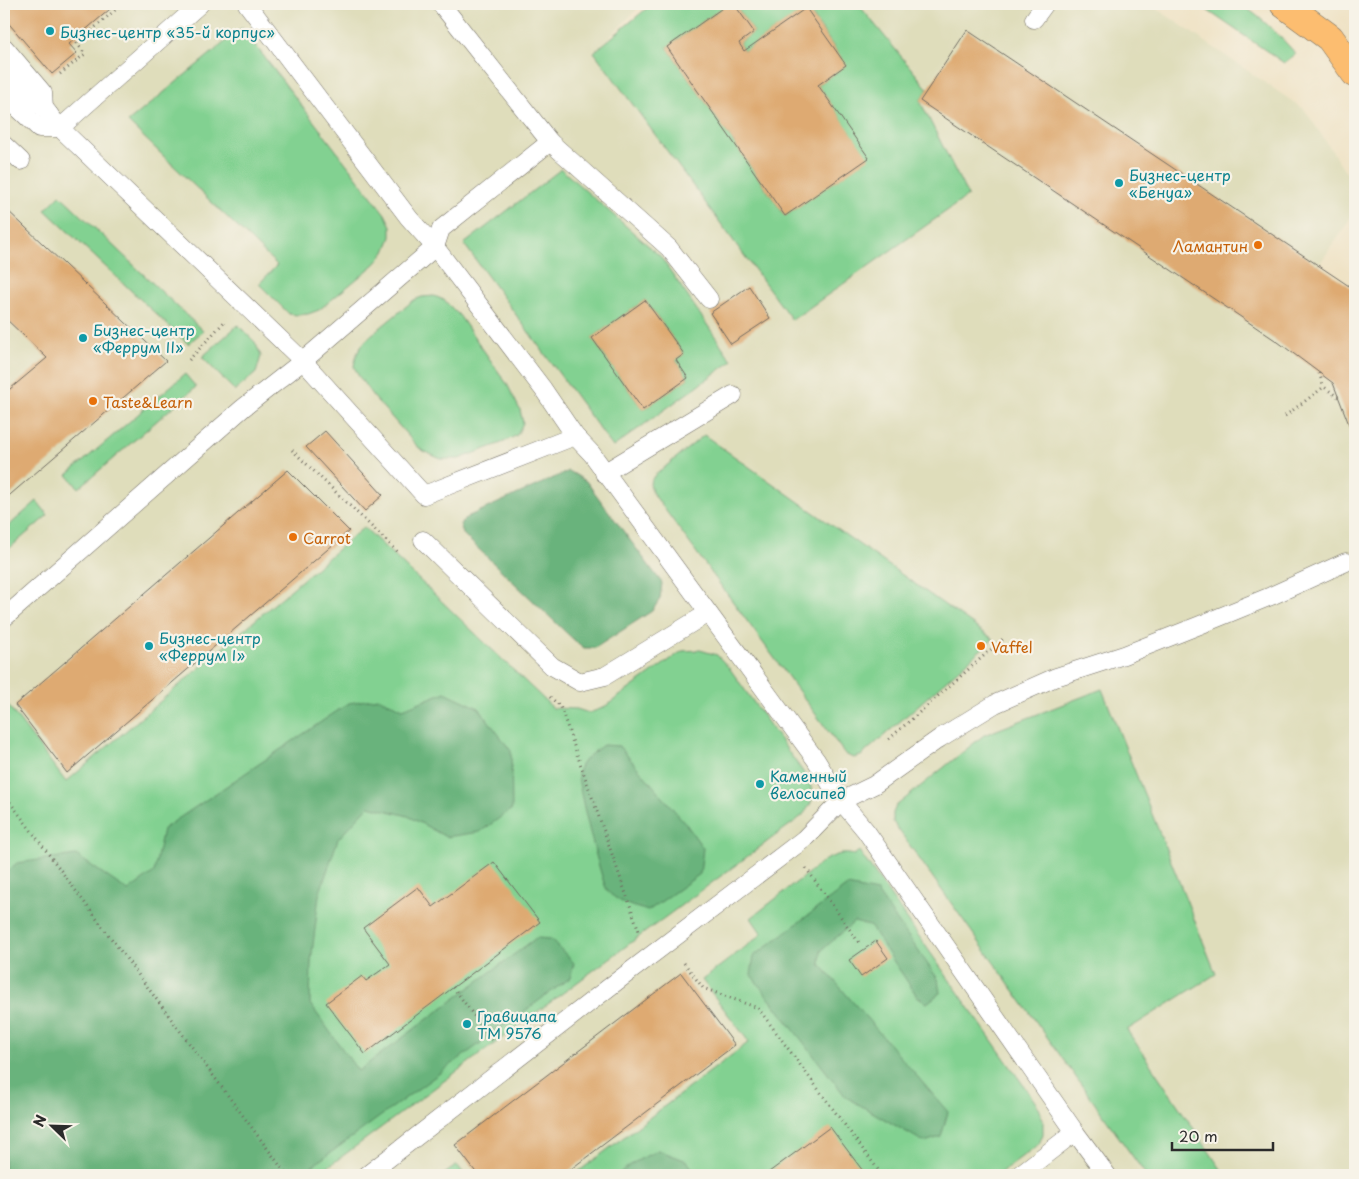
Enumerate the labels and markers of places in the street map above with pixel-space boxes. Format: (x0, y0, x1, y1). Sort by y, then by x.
place label: Бизнес-центр «35-й корпус» (60, 20, 275, 43)
marker: Бизнес-центр «35-й корпус» (44, 25, 56, 37)
place label: Бизнес-центр «Бенуа» (1129, 163, 1231, 203)
marker: Бизнес-центр «Бенуа» (1113, 177, 1125, 189)
place label: Ламантин (1173, 234, 1248, 257)
marker: Ламантин (1252, 239, 1264, 251)
place label: Бизнес-центр «Феррум II» (93, 318, 195, 358)
marker: Бизнес-центр «Феррум II» (77, 332, 89, 344)
place label: Taste&Learn (103, 390, 193, 413)
marker: Taste&Learn (87, 395, 99, 407)
place label: Carrot (303, 526, 351, 549)
marker: Carrot (287, 531, 299, 543)
place label: Бизнес-центр «Феррум I» (159, 626, 261, 666)
place label: Vaffel (991, 635, 1033, 658)
marker: Бизнес-центр «Феррум I» (143, 640, 155, 652)
marker: Vaffel (975, 640, 987, 652)
place label: Каменный велосипед (770, 764, 847, 804)
marker: Каменный велосипед (754, 778, 766, 790)
place label: Гравицапа ТМ 9576 (477, 1004, 557, 1044)
marker: Гравицапа ТМ 9576 (461, 1018, 473, 1030)

